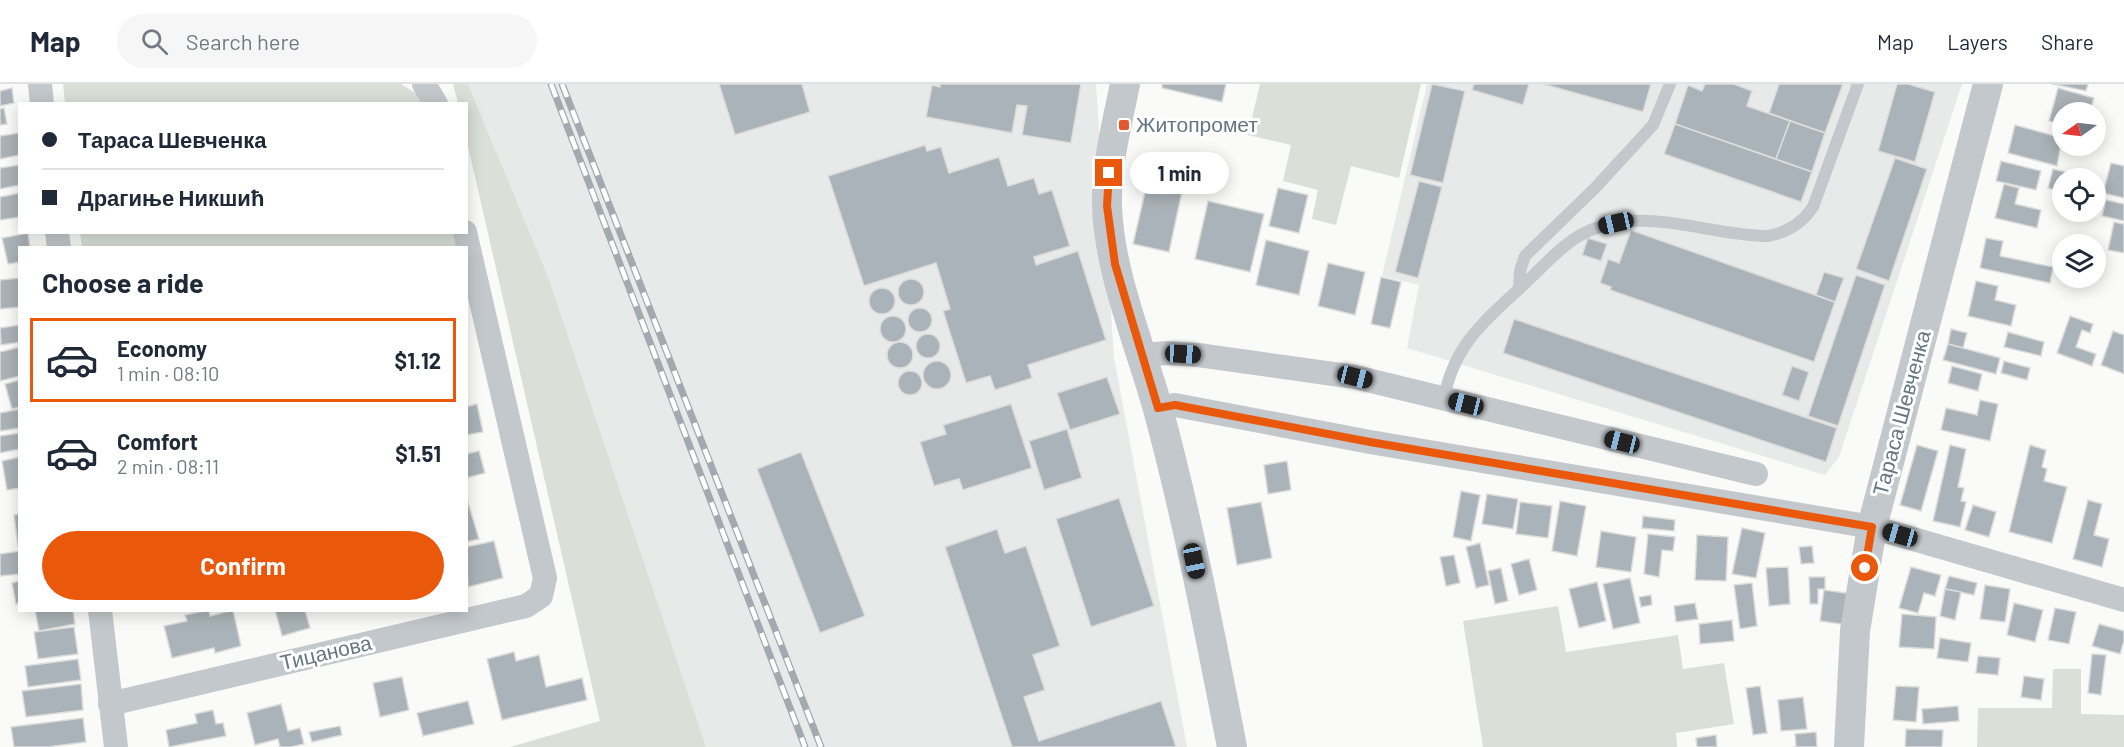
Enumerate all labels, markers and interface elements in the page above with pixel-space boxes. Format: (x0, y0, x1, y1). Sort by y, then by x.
search box (117, 14, 537, 68)
text: Map (30, 24, 81, 58)
icon: search (138, 25, 171, 58)
text: Search here (186, 28, 300, 54)
text: Map (1877, 29, 1914, 54)
text: Layers (1947, 29, 2008, 54)
text: Share (2041, 29, 2094, 54)
north arrow (2052, 102, 2106, 156)
map controls (2052, 102, 2106, 288)
place label: Житопромет (1136, 111, 1258, 136)
marker: Житопромет (1117, 118, 1131, 132)
text: Тараса Шевченка (78, 126, 267, 152)
callout: 1 min (1130, 152, 1229, 194)
route end (1095, 159, 1122, 186)
text: 1 min (1158, 161, 1201, 185)
button: locate (2052, 168, 2106, 222)
text: Драгиње Никшић (78, 184, 264, 210)
car (1596, 210, 1636, 236)
button: layers (2052, 234, 2106, 288)
text: Choose a ride (42, 266, 204, 298)
street label: Тараса Шевченка (1866, 327, 1935, 498)
icon: car (45, 333, 99, 387)
text: Economy (117, 335, 207, 361)
car (1165, 344, 1201, 364)
text: $1.12 (395, 347, 441, 373)
text: 1 min · 08:10 (117, 361, 219, 385)
car (1335, 364, 1375, 390)
car (1446, 391, 1486, 417)
icon: car (45, 426, 99, 480)
text: Comfort (117, 428, 198, 454)
car (1602, 429, 1642, 455)
text: $1.51 (395, 440, 441, 466)
text: 2 min · 08:11 (117, 454, 219, 478)
car (1880, 521, 1920, 549)
button: Confirm (42, 531, 444, 600)
car (1181, 542, 1207, 580)
route start (1851, 554, 1878, 581)
street label: Тицанова (277, 629, 374, 674)

